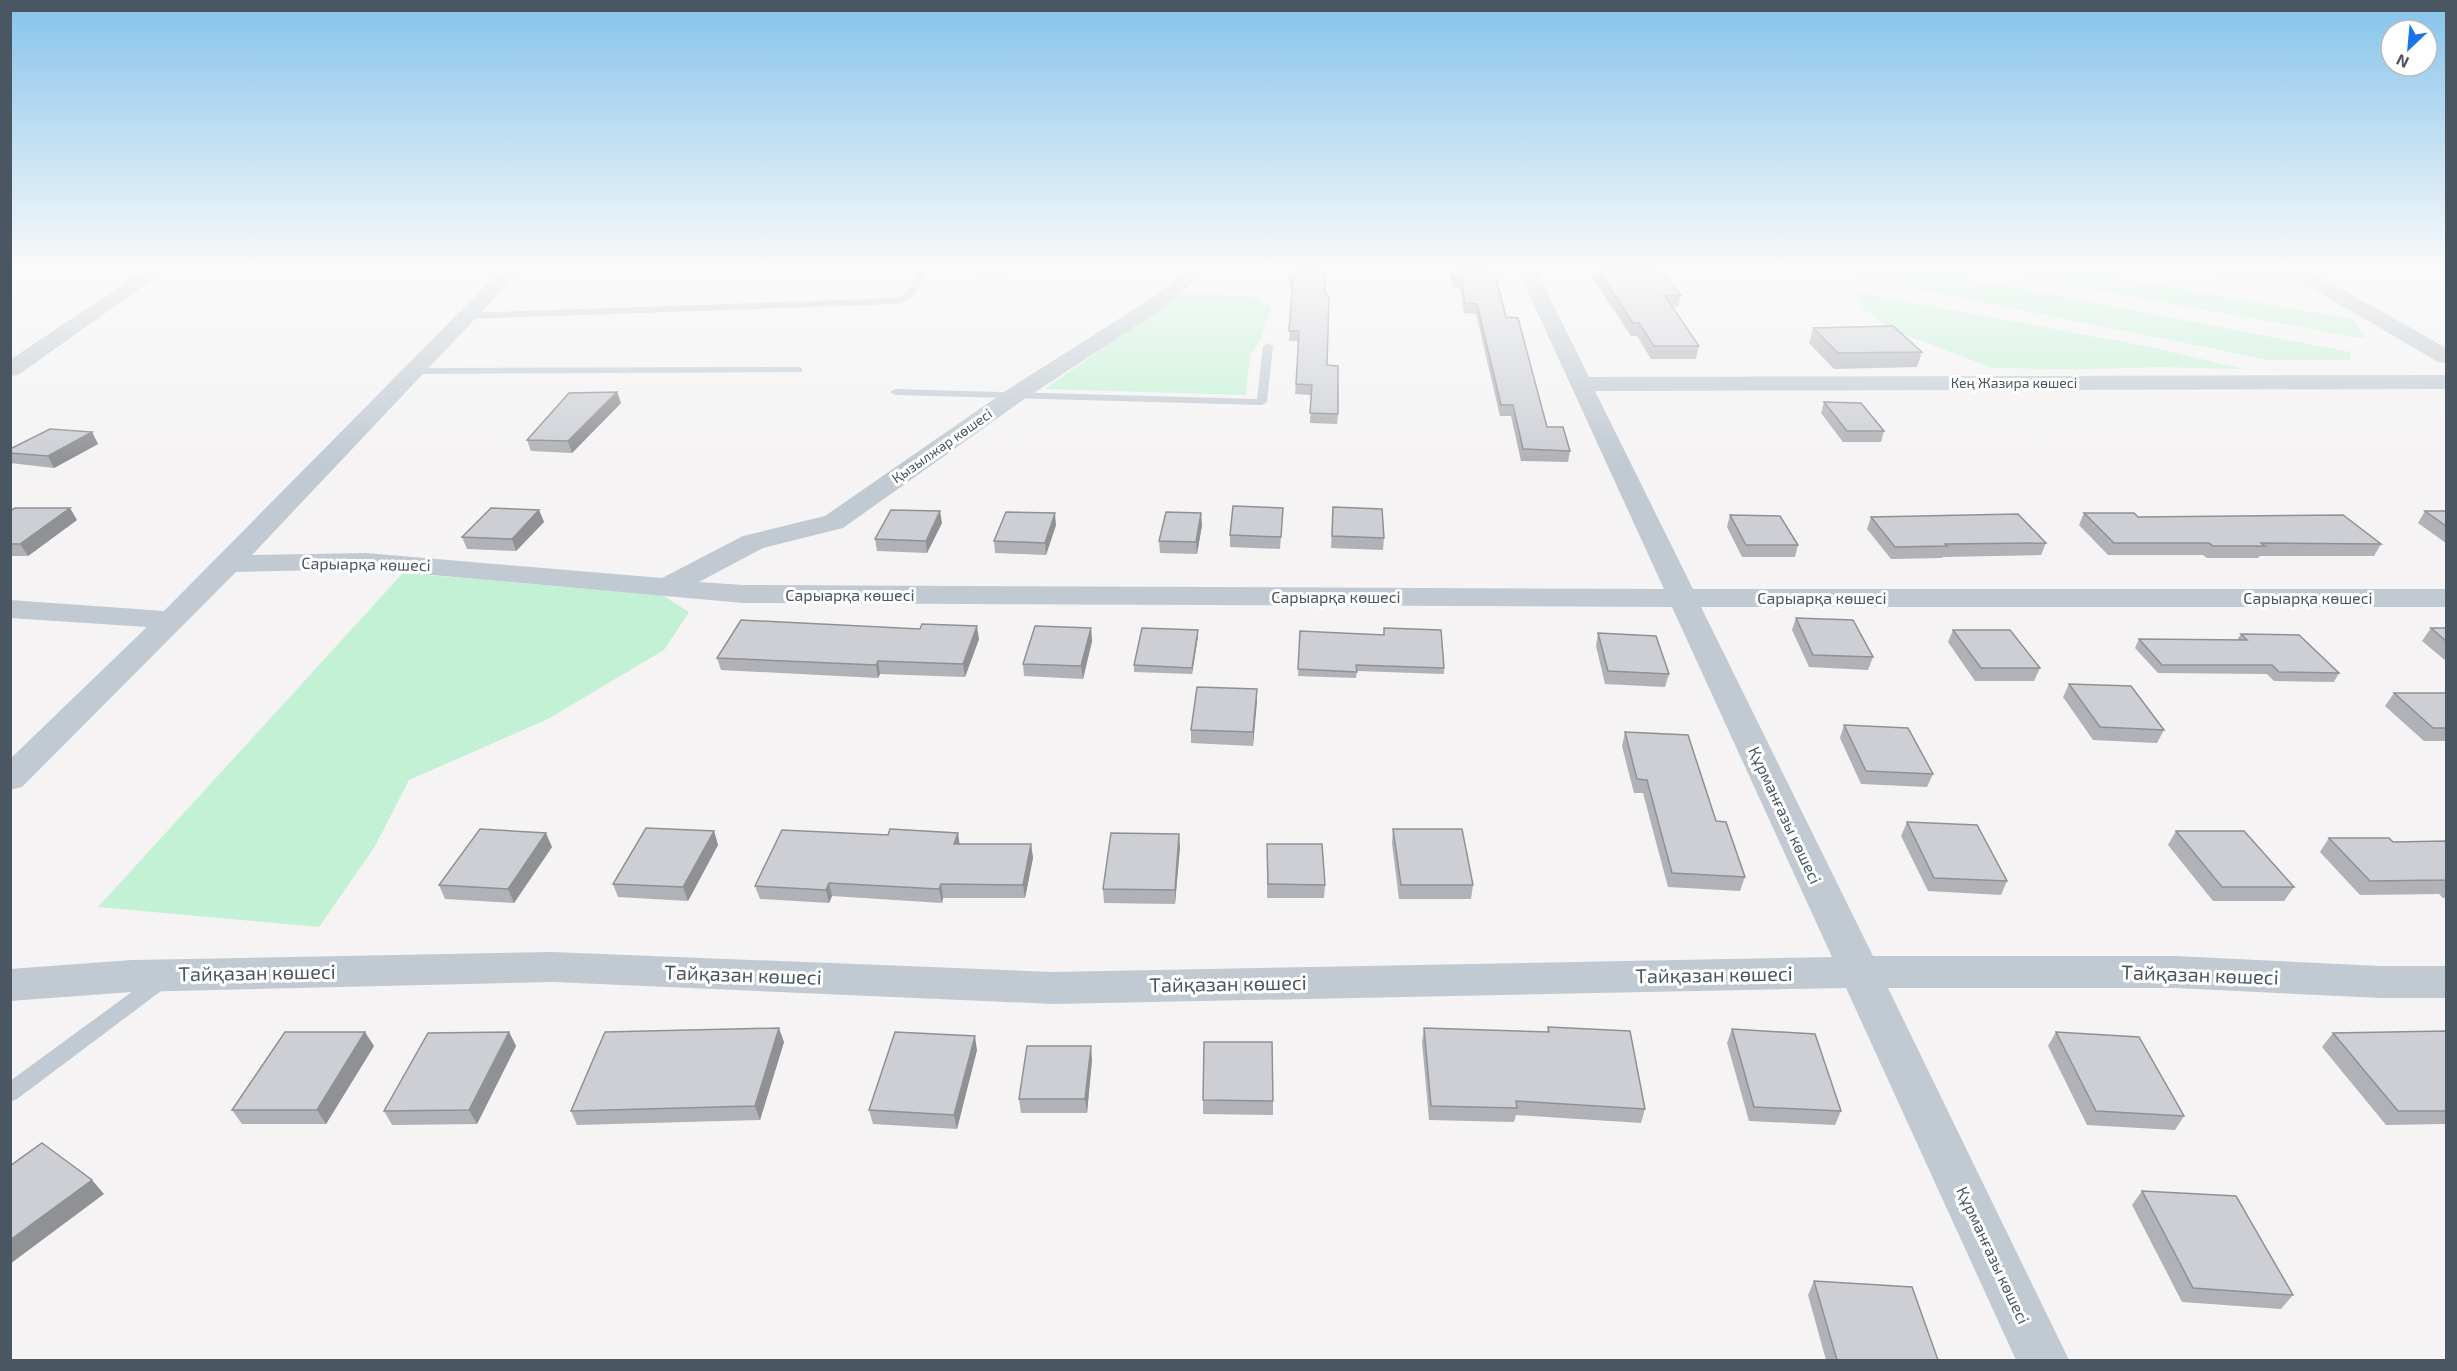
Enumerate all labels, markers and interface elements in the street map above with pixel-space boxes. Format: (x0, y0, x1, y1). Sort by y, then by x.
north arrow (2379, 18, 2439, 78)
text: N (2393, 51, 2412, 73)
street label: Кең Жазира көшесі (1951, 374, 2077, 391)
street label: Қызылжар көшесі (888, 405, 995, 487)
street label: Сарыарқа көшесі (301, 553, 431, 574)
street label: Сарыарқа көшесі (785, 585, 915, 604)
street label: Сарыарқа көшесі (1271, 587, 1401, 606)
street label: Сарыарқа көшесі (1757, 588, 1887, 607)
street label: Сарыарқа көшесі (2243, 588, 2373, 607)
street label: Құрманғазы көшесі (1745, 743, 1826, 886)
street label: Тайқазан көшесі (178, 959, 336, 985)
street label: Тайқазан көшесі (664, 959, 822, 989)
street label: Тайқазан көшесі (2121, 959, 2279, 989)
street label: Тайқазан көшесі (1635, 961, 1793, 987)
street label: Тайқазан көшесі (1149, 970, 1307, 996)
street label: Құрманғазы көшесі (1953, 1183, 2034, 1326)

